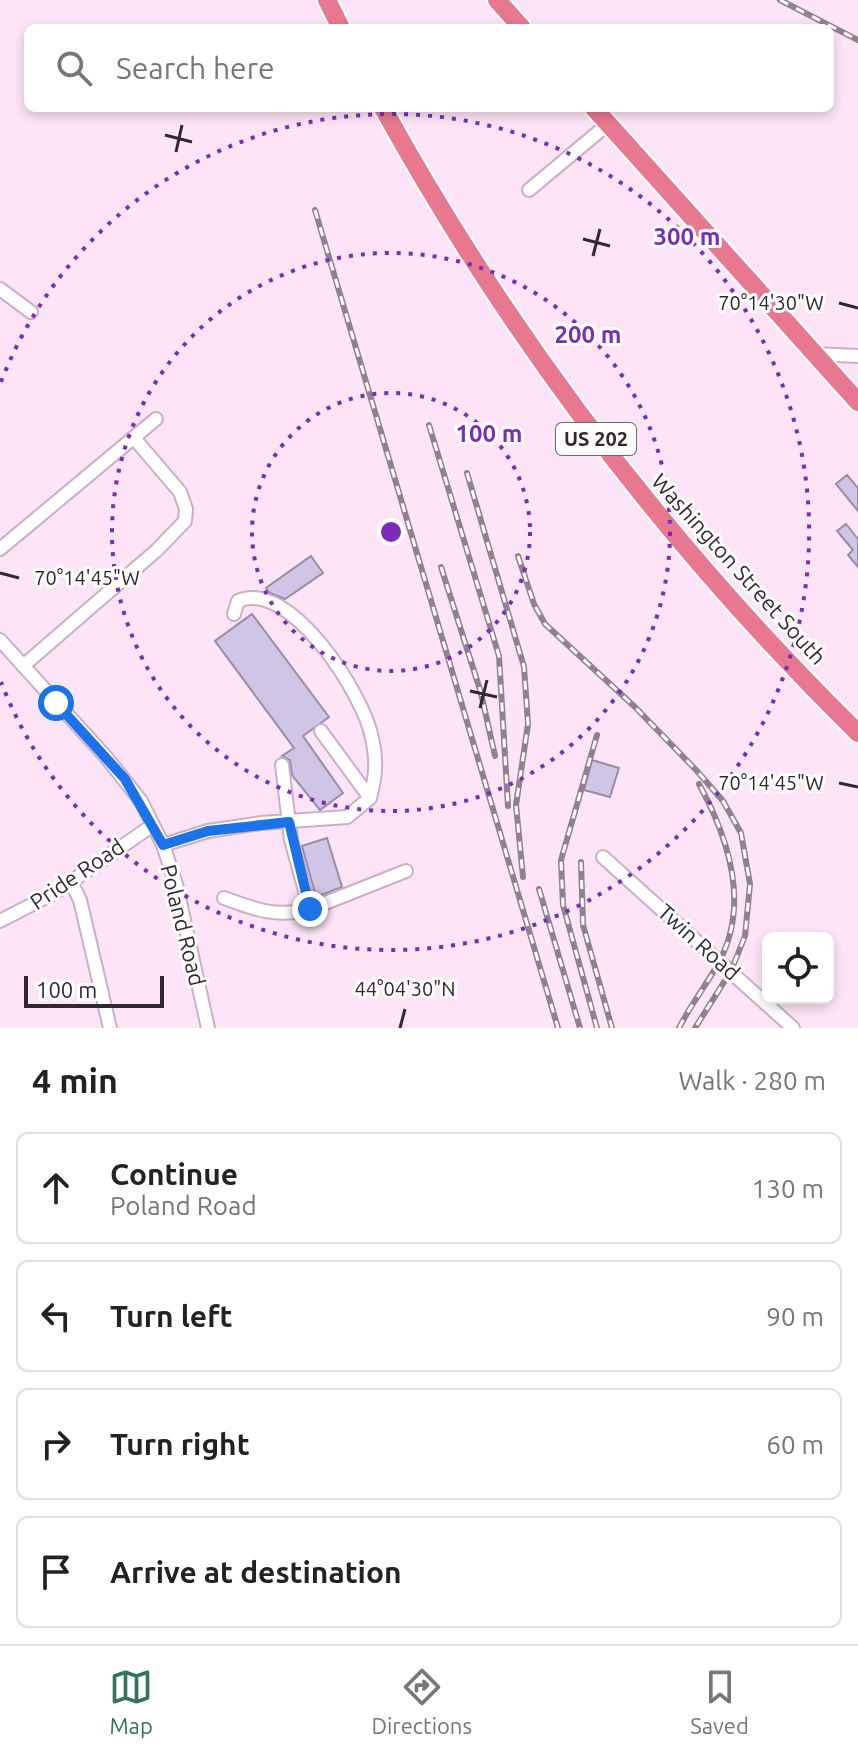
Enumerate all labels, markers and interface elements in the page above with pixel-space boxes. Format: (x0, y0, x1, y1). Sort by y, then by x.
search box (24, 24, 834, 112)
icon: search (52, 46, 96, 90)
text: Search here (116, 51, 275, 85)
text: 300 m (654, 223, 720, 250)
text: 70°14'30"W (718, 291, 824, 314)
text: 200 m (555, 321, 621, 348)
text: 100 m (456, 420, 522, 447)
road number: US 202 (556, 423, 636, 455)
street label: Washington Street South (647, 468, 831, 669)
centre of rings (377, 518, 405, 546)
text: 70°14'45"W (34, 566, 140, 589)
route start (38, 685, 74, 721)
text: 70°14'45"W (718, 771, 824, 794)
street label: Pride Road (25, 833, 128, 914)
street label: Poland Road (156, 862, 211, 988)
route end (292, 891, 328, 927)
street label: Twin Road (653, 898, 745, 985)
map controls (762, 932, 834, 1004)
button: locate (762, 932, 834, 1004)
scale bar (24, 972, 164, 1008)
text: 100 m (36, 977, 97, 1002)
text: 44°04'30"N (354, 977, 456, 1000)
text: 4 min (32, 1061, 118, 1099)
text: Walk · 280 m (678, 1066, 826, 1095)
text: Continue (110, 1157, 238, 1191)
icon: ahead (34, 1166, 78, 1210)
text: 130 m (752, 1174, 824, 1203)
text: Poland Road (110, 1191, 257, 1220)
icon: left (34, 1294, 78, 1338)
text: Turn left (110, 1299, 232, 1333)
text: 90 m (766, 1302, 824, 1331)
icon: right (34, 1422, 78, 1466)
text: Turn right (110, 1427, 250, 1461)
text: 60 m (766, 1430, 824, 1459)
icon: arrive (34, 1550, 78, 1594)
text: Arrive at destination (110, 1555, 402, 1589)
tab: Map (109, 1665, 153, 1738)
tab: Directions (371, 1665, 472, 1738)
tab: Saved (690, 1665, 749, 1738)

